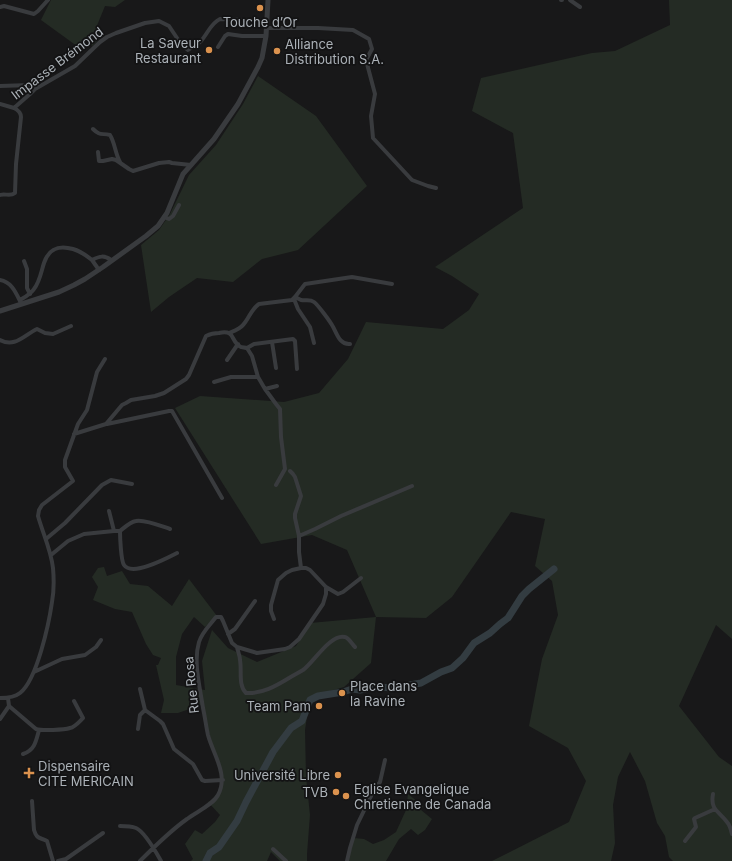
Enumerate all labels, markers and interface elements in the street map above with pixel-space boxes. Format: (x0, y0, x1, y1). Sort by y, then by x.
marker: Touche d’Or (255, 3, 265, 13)
place label: Touche d’Or (223, 14, 297, 30)
street label: Impasse Brémond (8, 23, 106, 103)
place label: La Saveur Restaurant (135, 35, 201, 66)
place label: Alliance Distribution S.A. (285, 36, 384, 67)
marker: La Saveur Restaurant (204, 45, 214, 55)
marker: Alliance Distribution S.A. (272, 46, 282, 56)
street label: Rue Rosa (180, 656, 202, 714)
place label: Place dans la Ravine (350, 678, 417, 709)
marker: Place dans la Ravine (337, 688, 347, 698)
place label: Team Pam (247, 698, 311, 714)
marker: Team Pam (314, 701, 324, 711)
place label: Dispensaire CITE MERICAIN (38, 758, 134, 789)
marker: Dispensaire CITE MERICAIN (23, 767, 35, 779)
place label: Université Libre (234, 767, 330, 783)
marker: Université Libre (333, 770, 343, 780)
place label: Eglise Evangelique Chretienne de Canada (354, 781, 491, 812)
place label: TVB (302, 784, 328, 800)
marker: TVB (331, 787, 341, 797)
marker: Eglise Evangelique Chretienne de Canada (341, 791, 351, 801)

